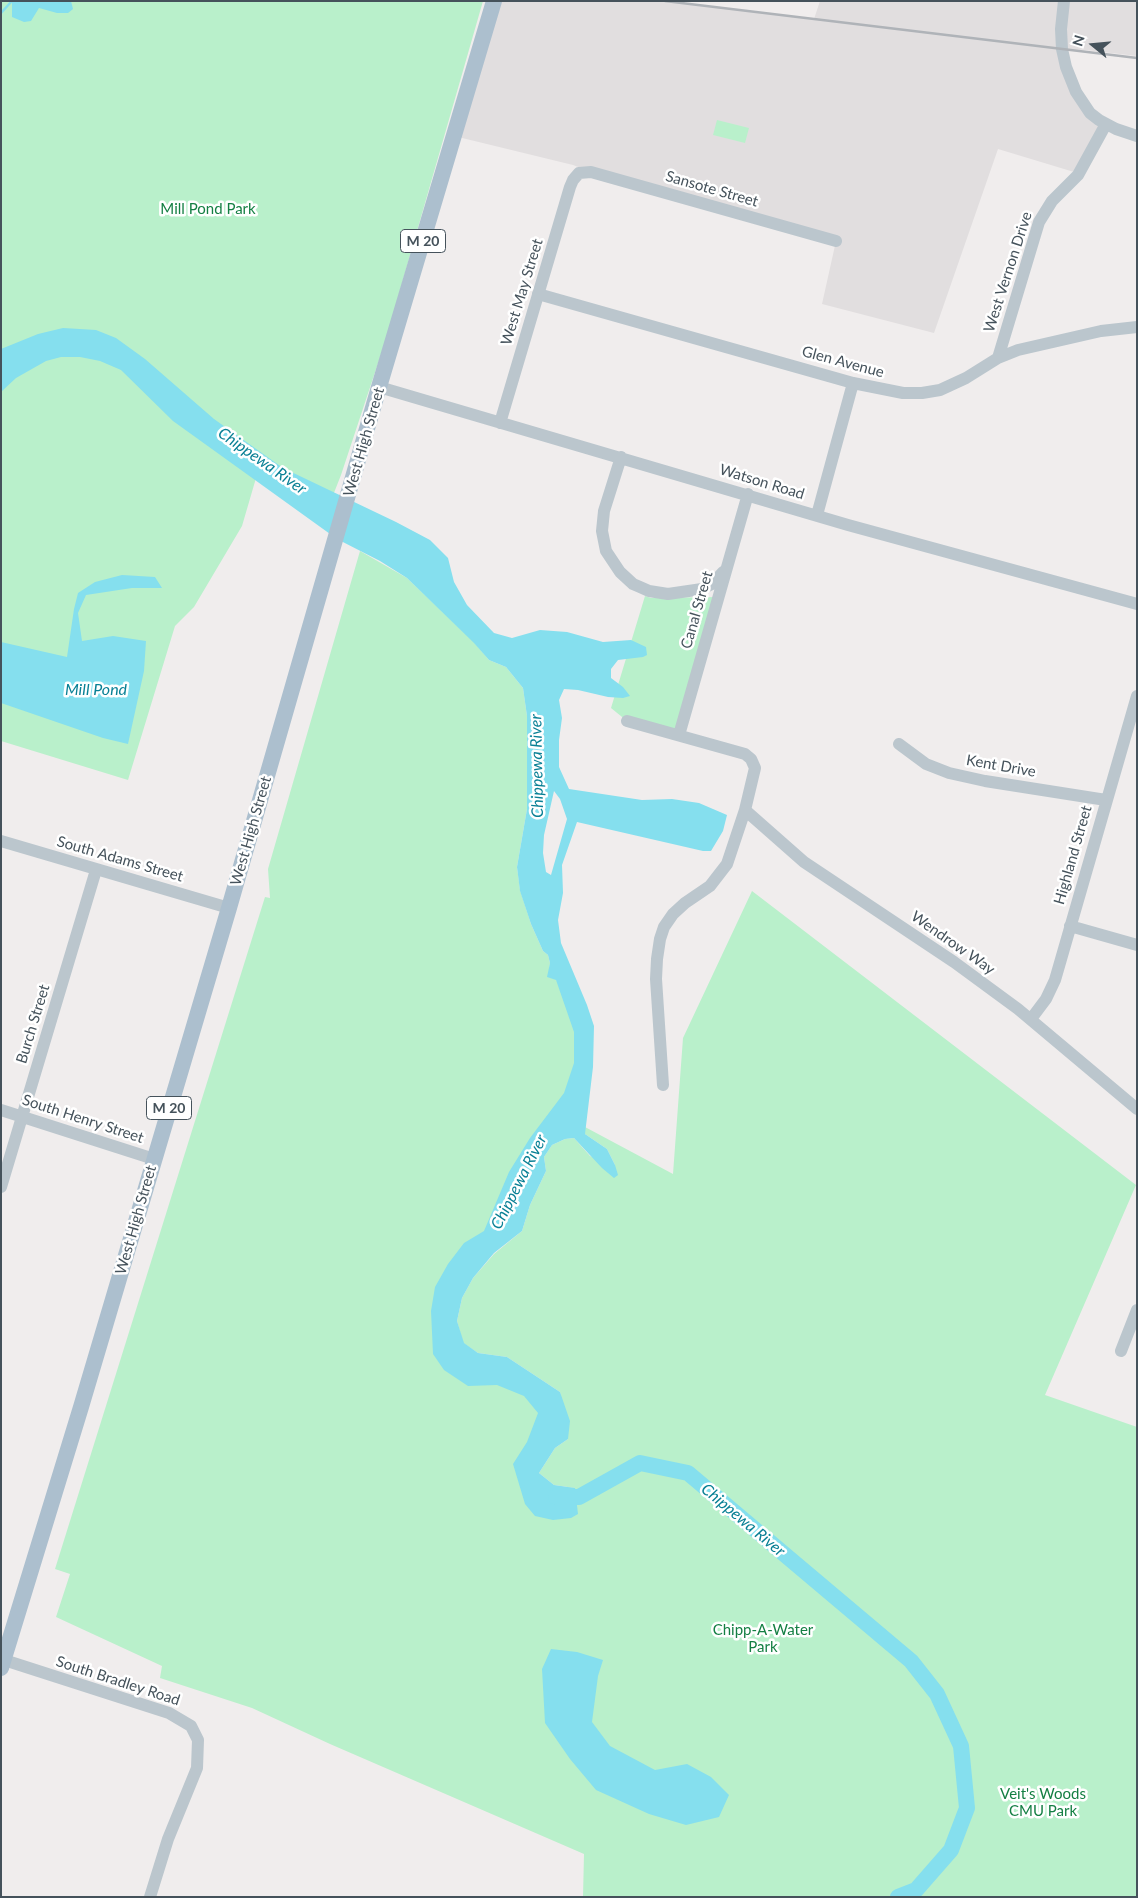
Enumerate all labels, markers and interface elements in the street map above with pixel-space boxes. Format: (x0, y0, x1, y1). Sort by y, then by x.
north arrow (1068, 20, 1118, 70)
text: N (1068, 33, 1088, 48)
street label: Sansote Street (664, 167, 760, 211)
park label: Mill Pond Park (160, 200, 256, 218)
street label: West Vernon Drive (980, 210, 1036, 334)
road number: M 20 (400, 230, 446, 252)
street label: West May Street (497, 237, 547, 347)
street label: Glen Avenue (800, 342, 886, 382)
street label: West High Street (340, 385, 388, 499)
water label: Chippewa River (214, 423, 310, 499)
street label: Watson Road (717, 461, 807, 503)
street label: Canal Street (677, 569, 717, 651)
water label: Mill Pond (65, 680, 127, 700)
water label: Chippewa River (526, 714, 548, 818)
street label: Kent Drive (965, 751, 1037, 781)
street label: West High Street (227, 774, 275, 888)
street label: Highland Street (1050, 803, 1096, 907)
street label: South Adams Street (55, 832, 185, 886)
street label: Wendrow Way (908, 907, 998, 979)
street label: Burch Street (12, 982, 54, 1066)
street label: South Henry Street (20, 1091, 146, 1147)
road number: M 20 (146, 1096, 192, 1120)
water label: Chippewa River (487, 1132, 551, 1232)
street label: West High Street (112, 1163, 160, 1277)
water label: Chippewa River (697, 1479, 789, 1561)
park label: Chipp-A-Water Park (713, 1621, 813, 1656)
street label: South Bradley Road (54, 1652, 182, 1710)
park label: Veit's Woods CMU Park (1000, 1785, 1086, 1820)

